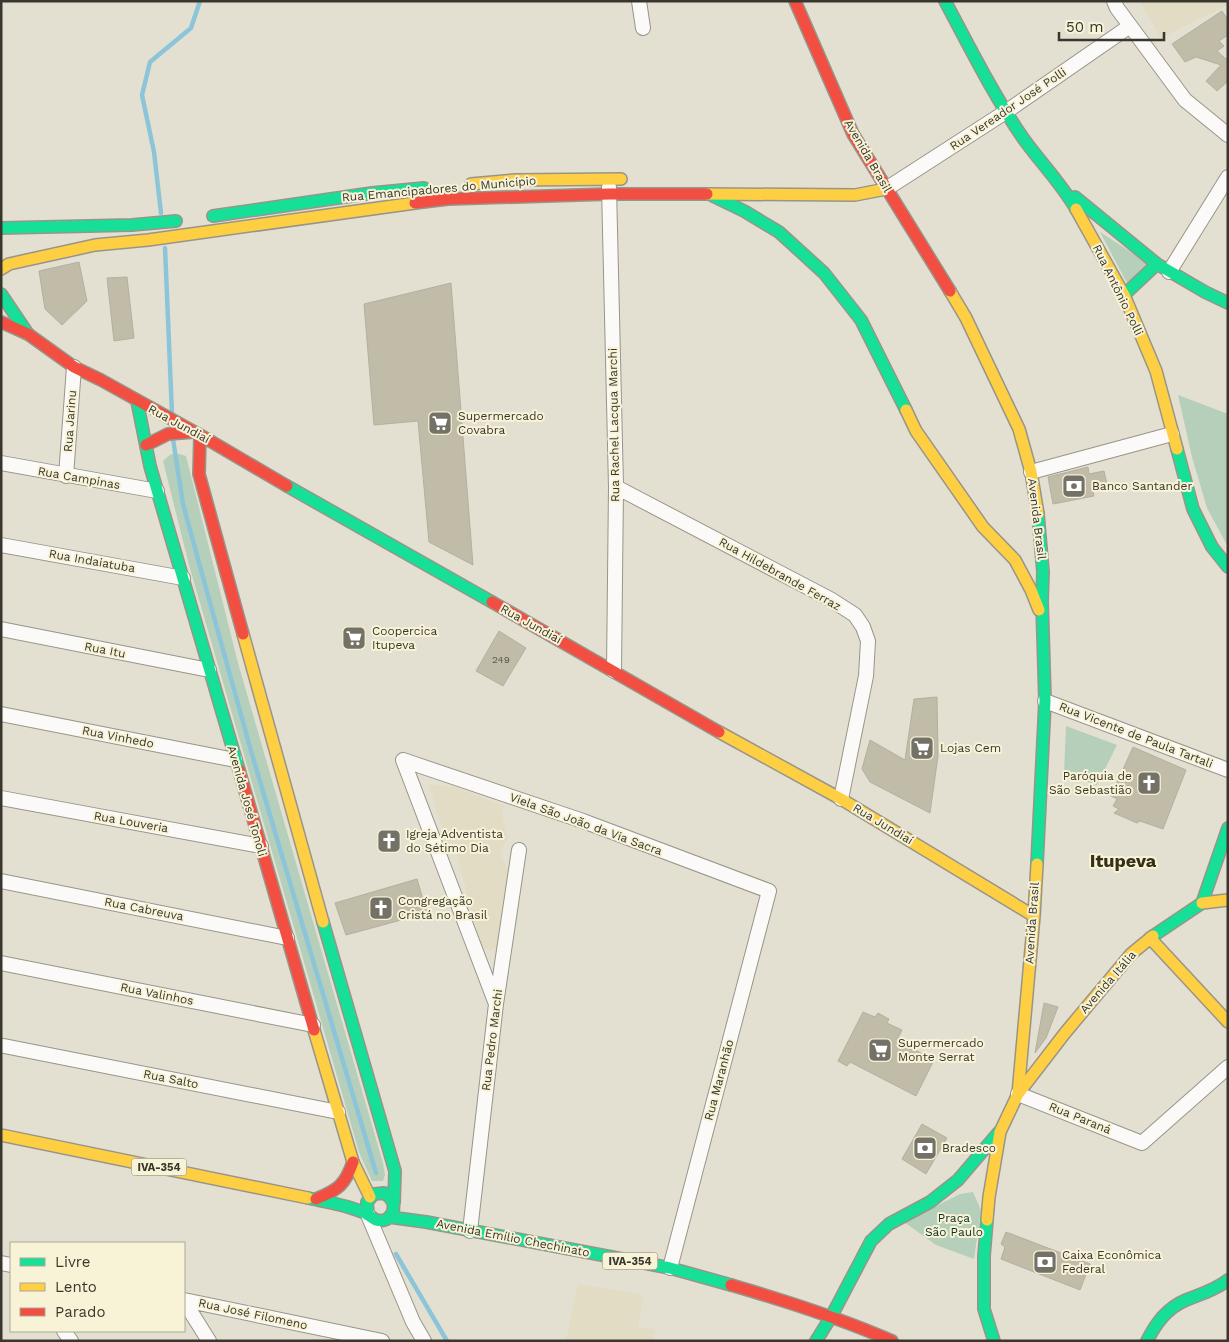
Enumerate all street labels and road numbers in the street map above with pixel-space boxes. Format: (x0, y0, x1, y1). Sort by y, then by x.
street label: Rua Vereador José Polli (947, 65, 1069, 153)
street label: Avenida Brasil (841, 117, 895, 195)
street label: Rua Emancipadores do Município (341, 174, 537, 204)
street label: Rua Antônio Polli (1090, 242, 1146, 338)
street label: Rua Rachel Lacqua Marchi (606, 348, 622, 502)
street label: Rua Jarinu (61, 390, 79, 452)
street label: Rua Jundiaí (146, 402, 212, 446)
street label: Rua Campinas (37, 464, 121, 492)
street label: Avenida Brasil (1025, 477, 1049, 561)
street label: Rua Hildebrande Ferraz (717, 535, 843, 613)
street label: Rua Indaiatuba (48, 547, 137, 576)
street label: Rua Jundiaí (498, 601, 564, 647)
street label: Rua Itu (83, 639, 127, 661)
street label: Rua Vicente de Paula Tartali (1057, 699, 1215, 771)
street label: Rua Vinhedo (81, 723, 155, 751)
street label: Avenida José Tonoli (224, 744, 270, 858)
street label: Viela São João da Via Sacra (508, 790, 664, 858)
street label: Rua Jundiaí (850, 801, 916, 847)
street label: Rua Louveria (93, 809, 170, 835)
street label: Avenida Brasil (1022, 881, 1042, 964)
street label: Rua Cabreuva (103, 894, 185, 924)
street label: Avenida Itália (1077, 948, 1139, 1016)
street label: Rua Valinhos (119, 980, 195, 1008)
street label: Rua Pedro Marchi (479, 988, 505, 1092)
street label: Rua Maranhão (701, 1038, 737, 1122)
street label: Rua Salto (142, 1067, 200, 1091)
street label: Rua Paraná (1047, 1099, 1113, 1137)
road number: IVA-354 (132, 1158, 186, 1176)
street label: Avenida Emílio Chechinato (435, 1216, 591, 1260)
road number: IVA-354 (602, 1252, 658, 1270)
street label: Rua José Filomeno (197, 1296, 309, 1332)

